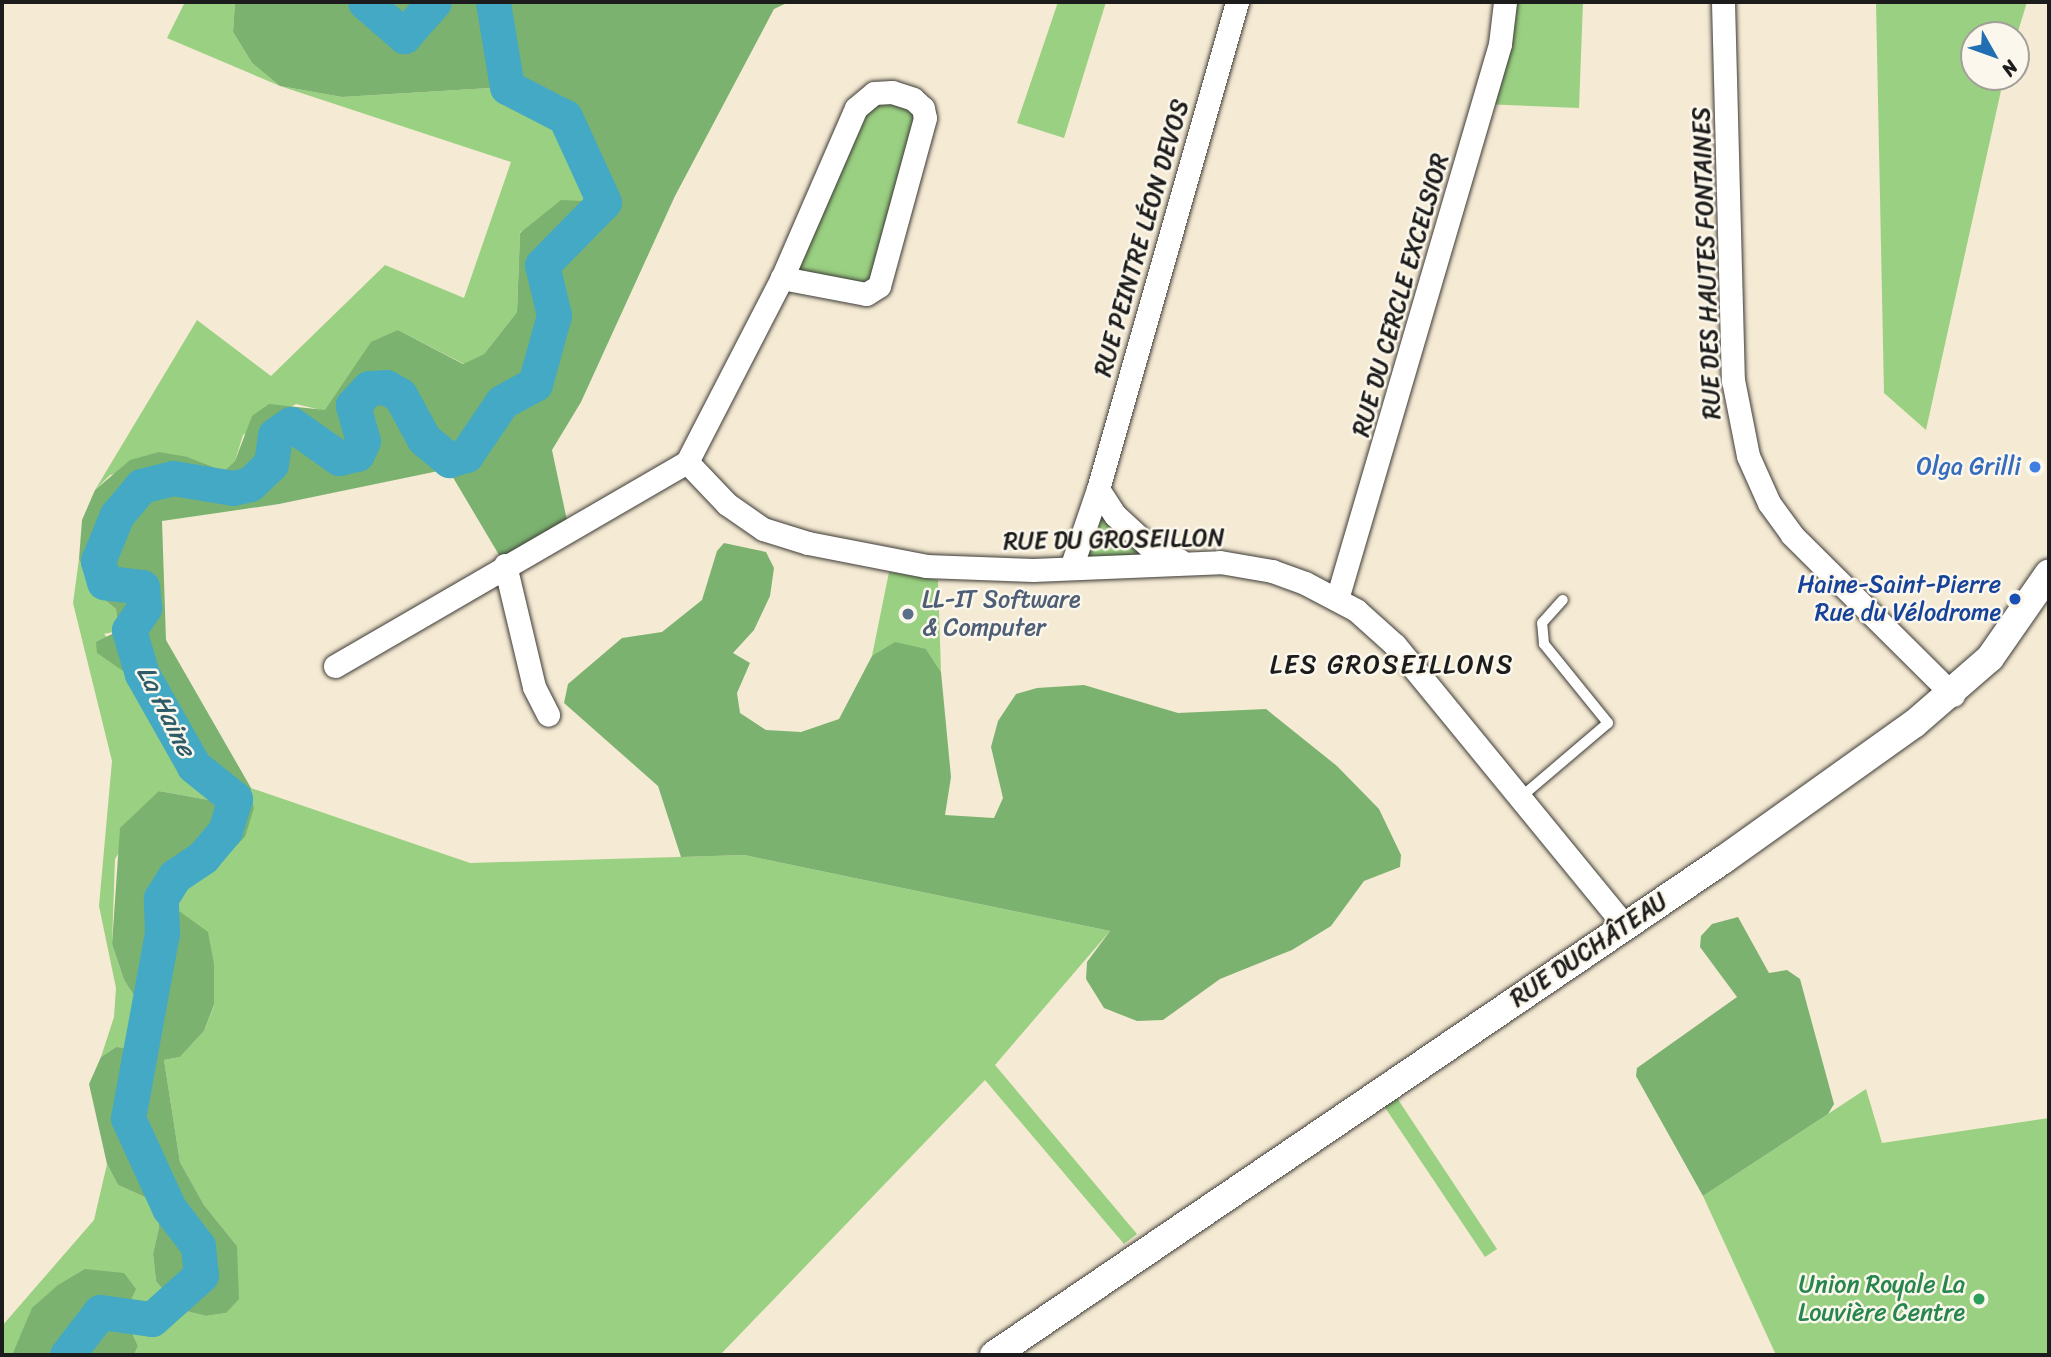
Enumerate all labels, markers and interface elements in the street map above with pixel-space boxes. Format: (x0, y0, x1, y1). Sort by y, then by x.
north arrow (1960, 21, 2030, 91)
text: N (1993, 53, 2027, 84)
street label: RUE PEINTRE LÉON DEVOS (1090, 99, 1194, 377)
street label: RUE DES HAUTES FONTAINES (1687, 105, 1727, 421)
street label: RUE DU CERCLE EXCELSIOR (1347, 150, 1455, 440)
place label: Olga Grilli (1916, 453, 2021, 481)
marker: Olga Grilli (2027, 459, 2043, 475)
street label: RUE DU GROSEILLON (1004, 524, 1224, 556)
place label: Haine-Saint-Pierre Rue du Vélodrome (1797, 571, 2001, 627)
place label: LL-IT Software & Computer (922, 586, 1080, 642)
marker: Haine-Saint-Pierre Rue du Vélodrome (2007, 591, 2023, 607)
marker: LL-IT Software & Computer (900, 606, 916, 622)
district label: LES GROSEILLONS (1274, 649, 1510, 681)
water label: La Haine (130, 661, 202, 761)
street label: RUE DUCHÂTEAU (1504, 886, 1674, 1014)
place label: Union Royale La Louvière Centre (1797, 1271, 1965, 1327)
marker: Union Royale La Louvière Centre (1971, 1291, 1987, 1307)

